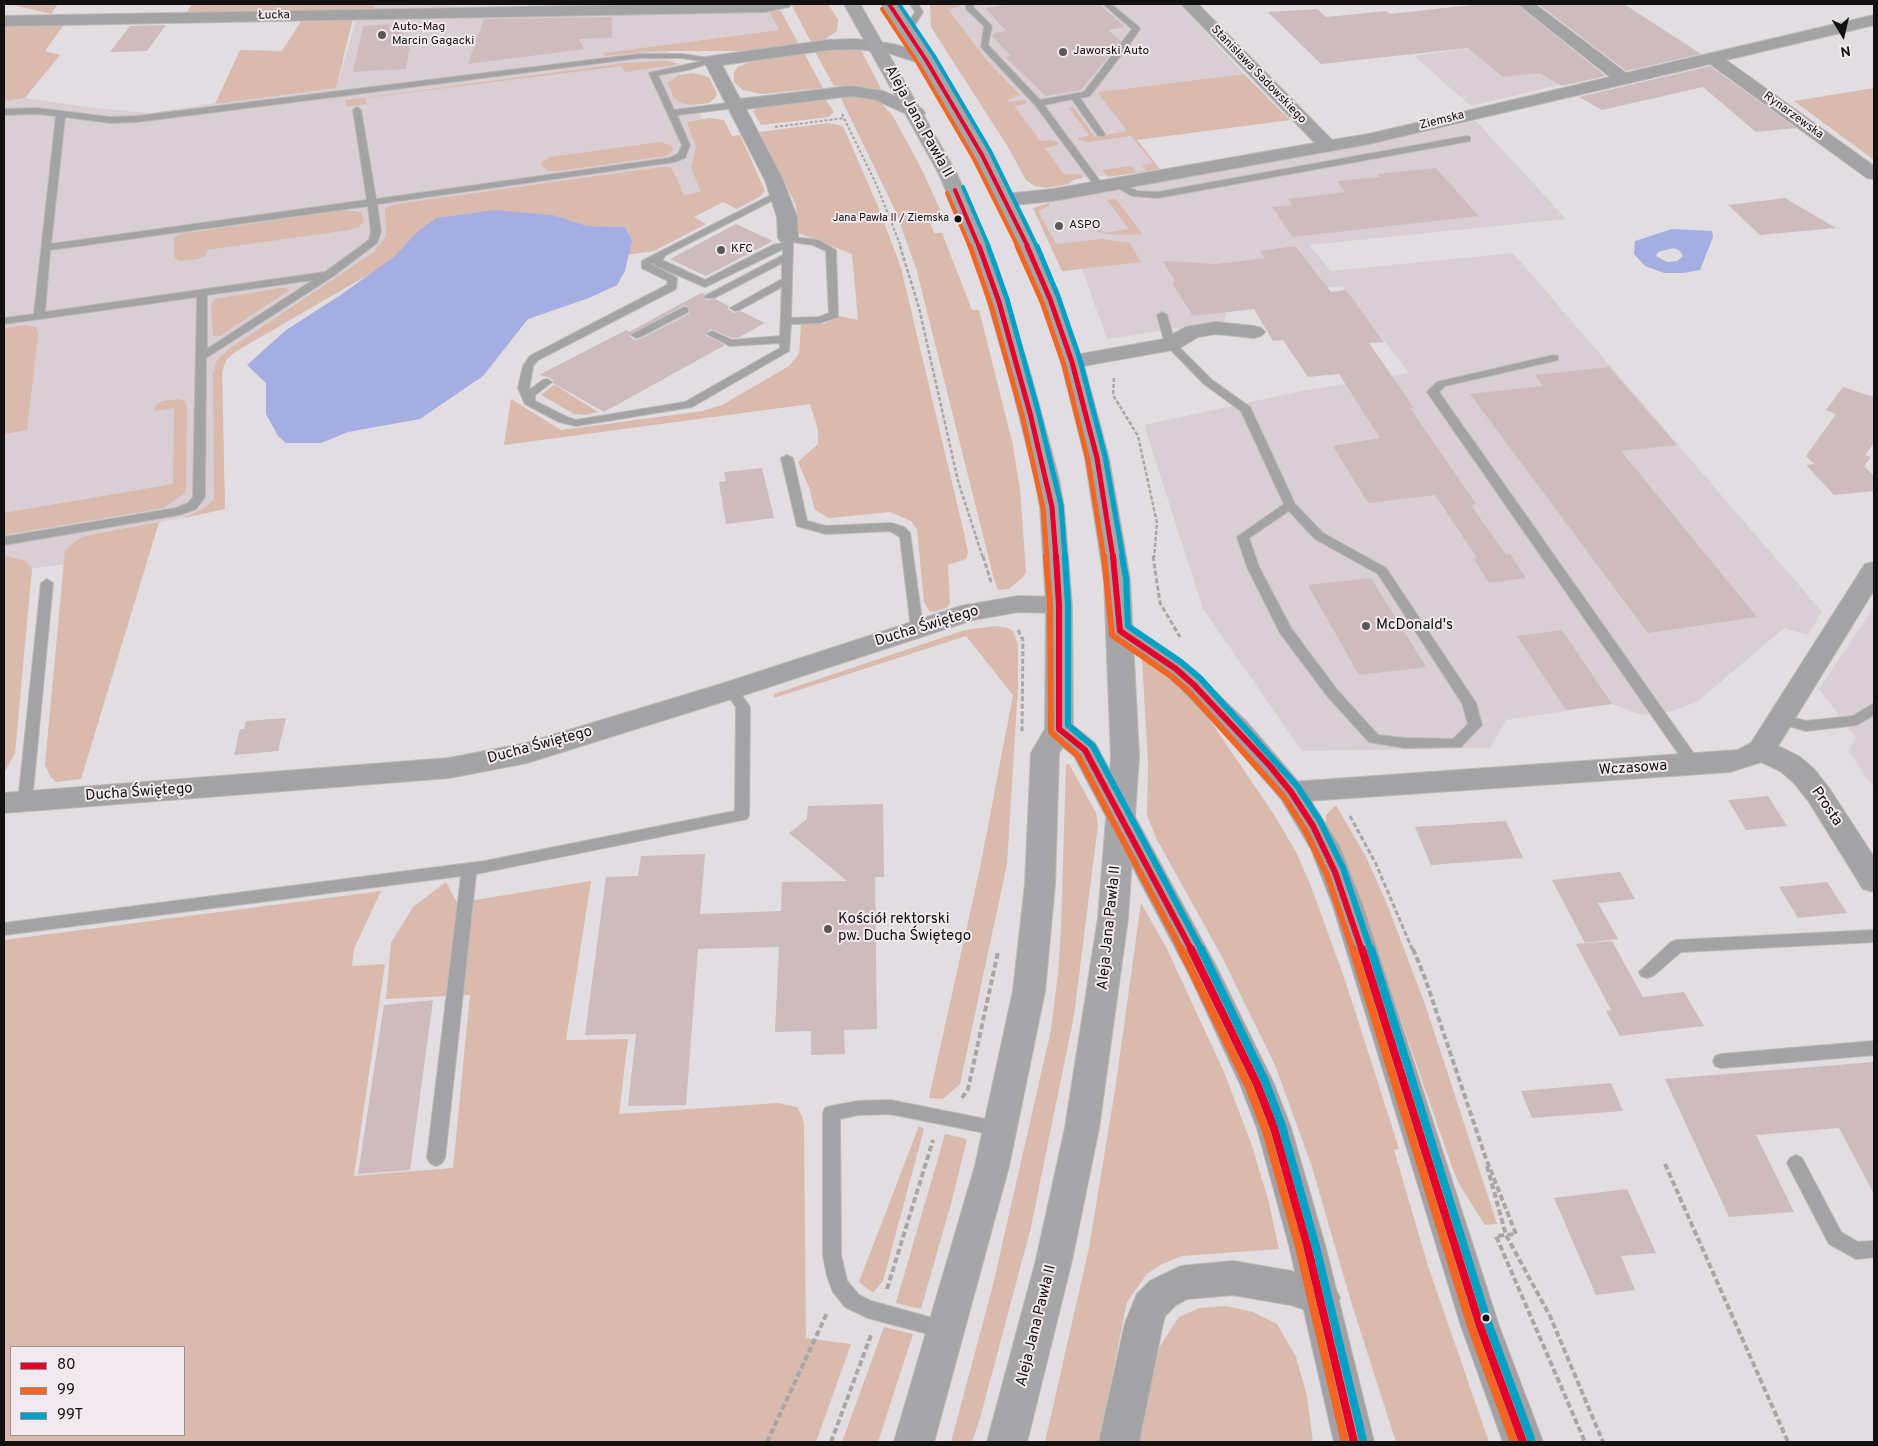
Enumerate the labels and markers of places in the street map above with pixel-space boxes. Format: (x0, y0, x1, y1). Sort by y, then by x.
place label: Auto-Mag Marcin Gagacki (392, 21, 474, 49)
marker: Auto-Mag Marcin Gagacki (376, 29, 388, 41)
place label: Jaworski Auto (1073, 45, 1149, 59)
marker: Jaworski Auto (1057, 46, 1069, 58)
place label: Jana Pawła II / Ziemska (832, 212, 949, 226)
marker: Jana Pawła II / Ziemska (953, 214, 963, 224)
place label: ASPO (1069, 219, 1100, 233)
marker: ASPO (1053, 220, 1065, 232)
place label: KFC (731, 243, 753, 257)
marker: KFC (715, 244, 727, 256)
place label: McDonald's (1376, 617, 1453, 635)
marker: McDonald's (1360, 620, 1372, 632)
place label: Kościół rektorski pw. Ducha Świętego (838, 911, 971, 946)
marker: Kościół rektorski pw. Ducha Świętego (822, 923, 834, 935)
unlabelled marker (1481, 1313, 1491, 1323)

